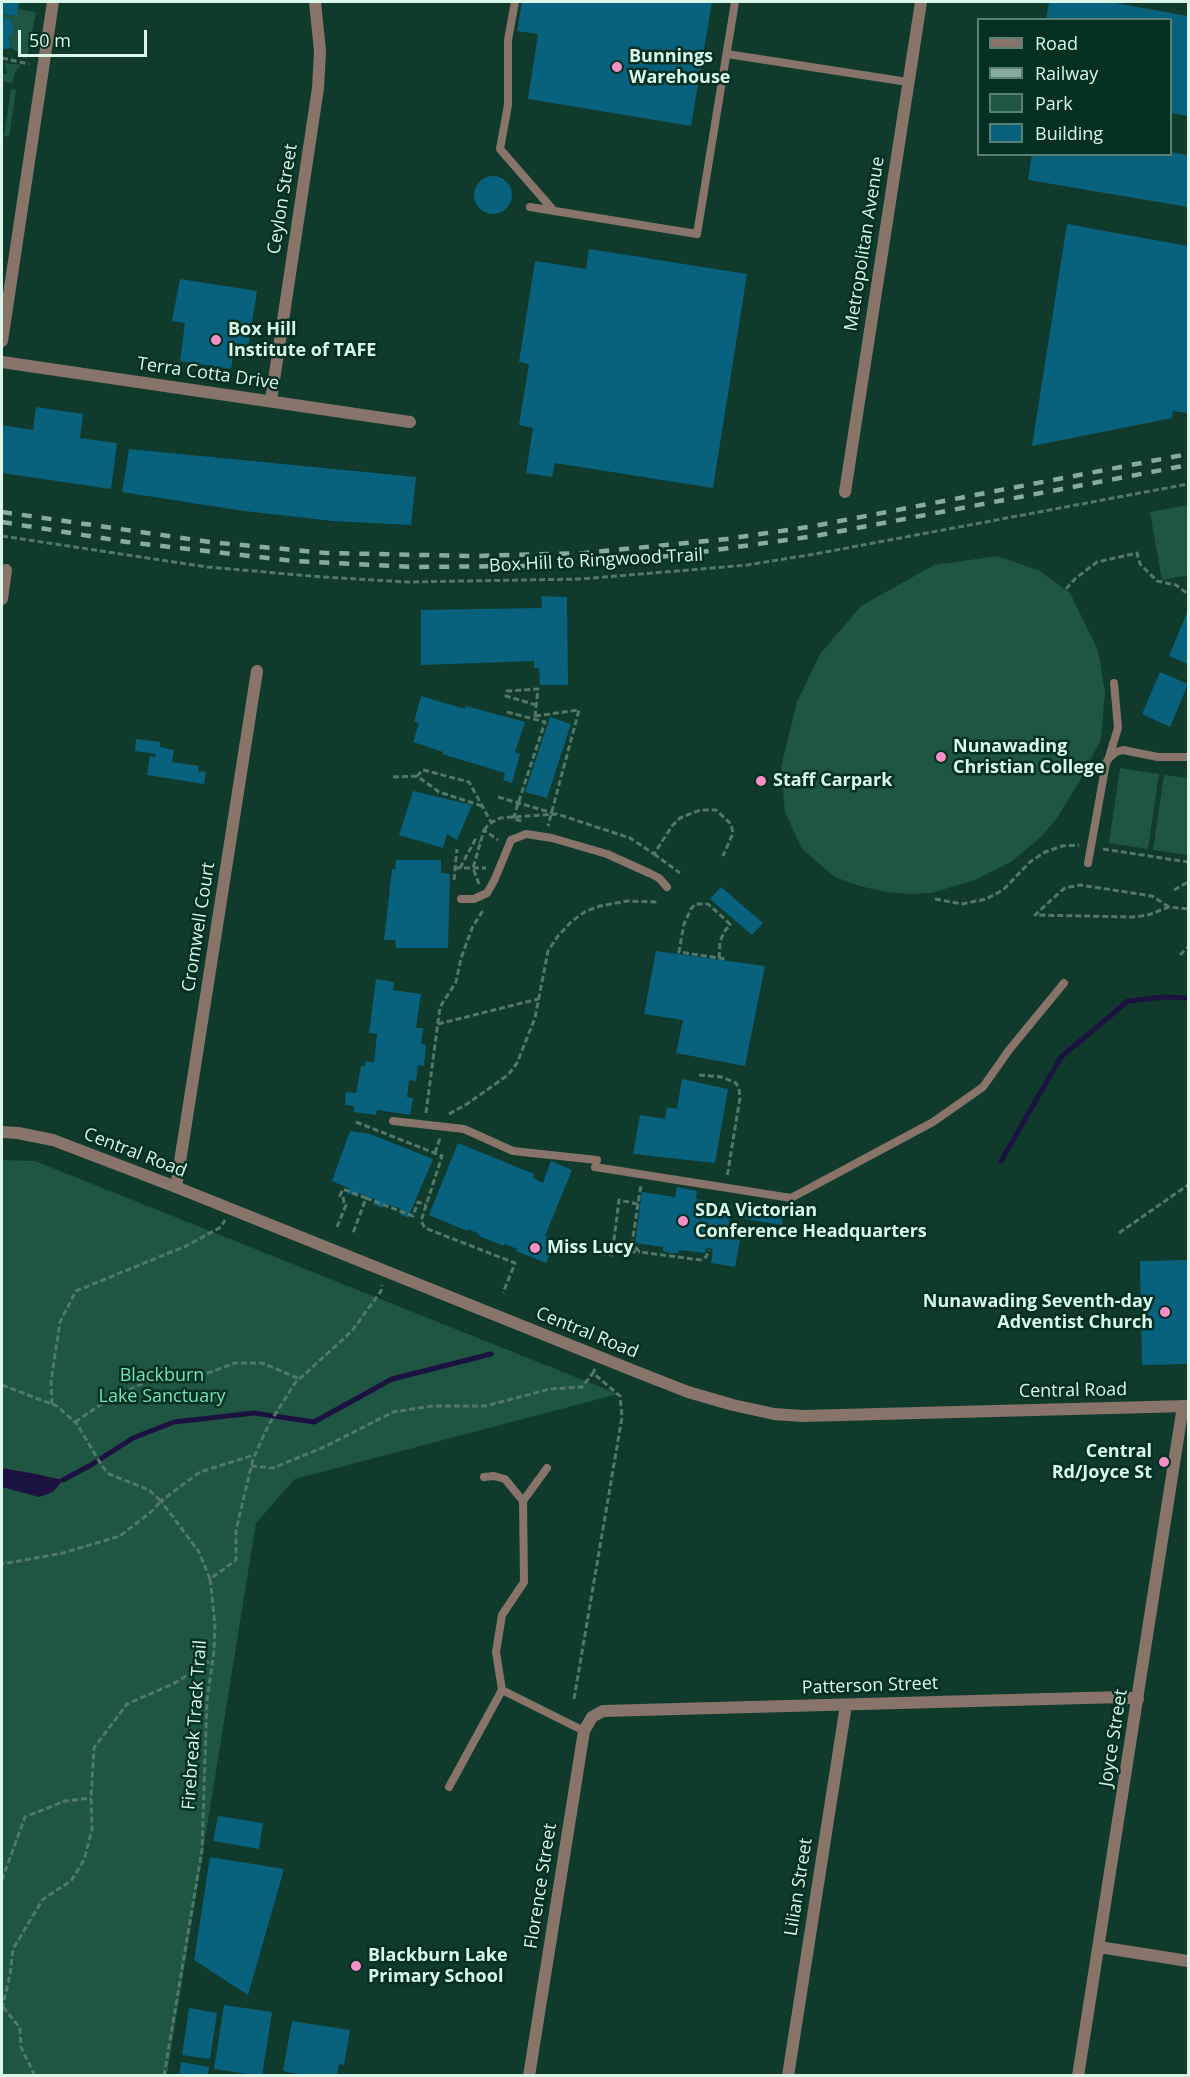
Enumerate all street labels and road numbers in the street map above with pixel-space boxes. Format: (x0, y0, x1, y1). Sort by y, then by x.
street label: Ceylon Street (264, 142, 302, 256)
street label: Metropolitan Avenue (841, 155, 889, 333)
street label: Terra Cotta Drive (136, 353, 280, 395)
street label: Box Hill to Ringwood Trail (488, 545, 704, 577)
street label: Cromwell Court (178, 861, 220, 993)
street label: Central Road (81, 1123, 189, 1183)
street label: Central Road (533, 1303, 641, 1363)
street label: Central Road (1019, 1379, 1127, 1403)
street label: Firebreak Track Trail (178, 1639, 212, 1811)
street label: Patterson Street (801, 1673, 939, 1699)
street label: Joyce Street (1096, 1688, 1132, 1788)
street label: Florence Street (520, 1822, 562, 1950)
street label: Lilian Street (781, 1836, 817, 1938)

